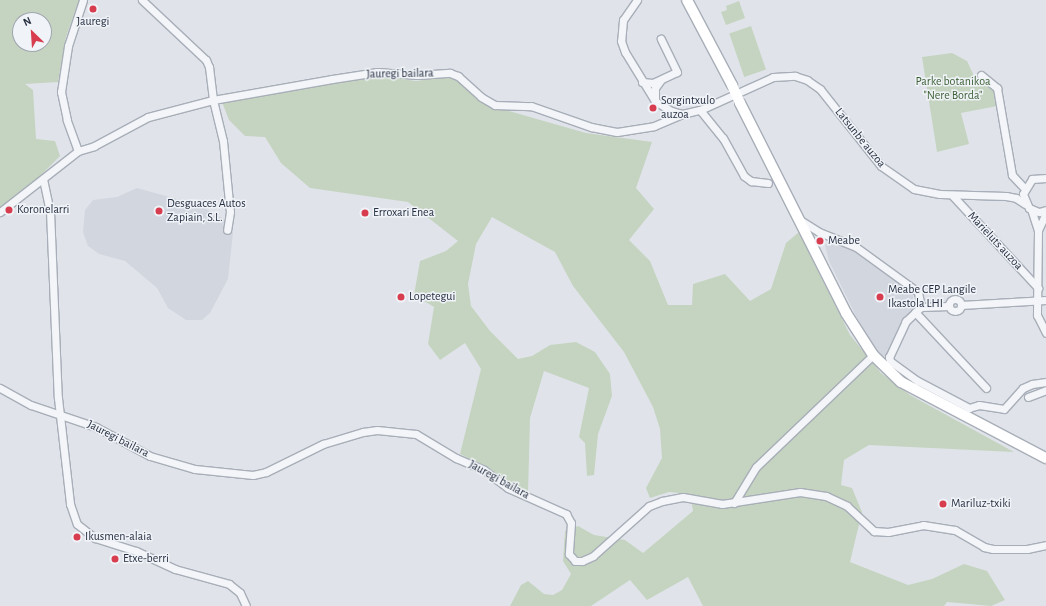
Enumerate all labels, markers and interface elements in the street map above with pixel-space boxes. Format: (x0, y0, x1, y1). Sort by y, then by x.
marker: Jauregi (88, 4, 98, 14)
north arrow (12, 12, 52, 52)
text: N (21, 15, 33, 28)
place label: Jauregi (76, 15, 110, 29)
street label: Jauregi bailara (366, 66, 434, 82)
park label: Parke botanikoa "Nere Borda" (915, 75, 991, 103)
place label: Sorgintxulo auzoa (661, 94, 715, 122)
marker: Sorgintxulo auzoa (648, 103, 658, 113)
street label: Latsunbe auzoa (832, 105, 888, 171)
place label: Desguaces Autos Zapiain, S.L. (167, 197, 246, 225)
place label: Koronelarri (17, 203, 69, 217)
marker: Koronelarri (4, 205, 14, 215)
marker: Desguaces Autos Zapiain, S.L. (154, 206, 164, 216)
place label: Erroxari Enea (373, 206, 434, 220)
marker: Erroxari Enea (360, 208, 370, 218)
street label: Marieluts auzoa (964, 209, 1026, 273)
place label: Meabe (828, 234, 860, 248)
marker: Meabe (815, 236, 825, 246)
place label: Meabe CEP Langile Ikastola LHI (888, 283, 976, 311)
place label: Lopetegui (409, 290, 455, 304)
marker: Lopetegui (396, 292, 406, 302)
marker: Meabe CEP Langile Ikastola LHI (875, 292, 885, 302)
street label: Jauregi bailara (85, 417, 151, 461)
street label: Jauregi bailara (466, 457, 532, 503)
place label: Mariluz-txiki (951, 497, 1011, 511)
marker: Mariluz-txiki (938, 499, 948, 509)
place label: Ikusmen-alaia (85, 530, 152, 544)
marker: Ikusmen-alaia (72, 532, 82, 542)
place label: Etxe-berri (123, 552, 169, 566)
marker: Etxe-berri (110, 554, 120, 564)

